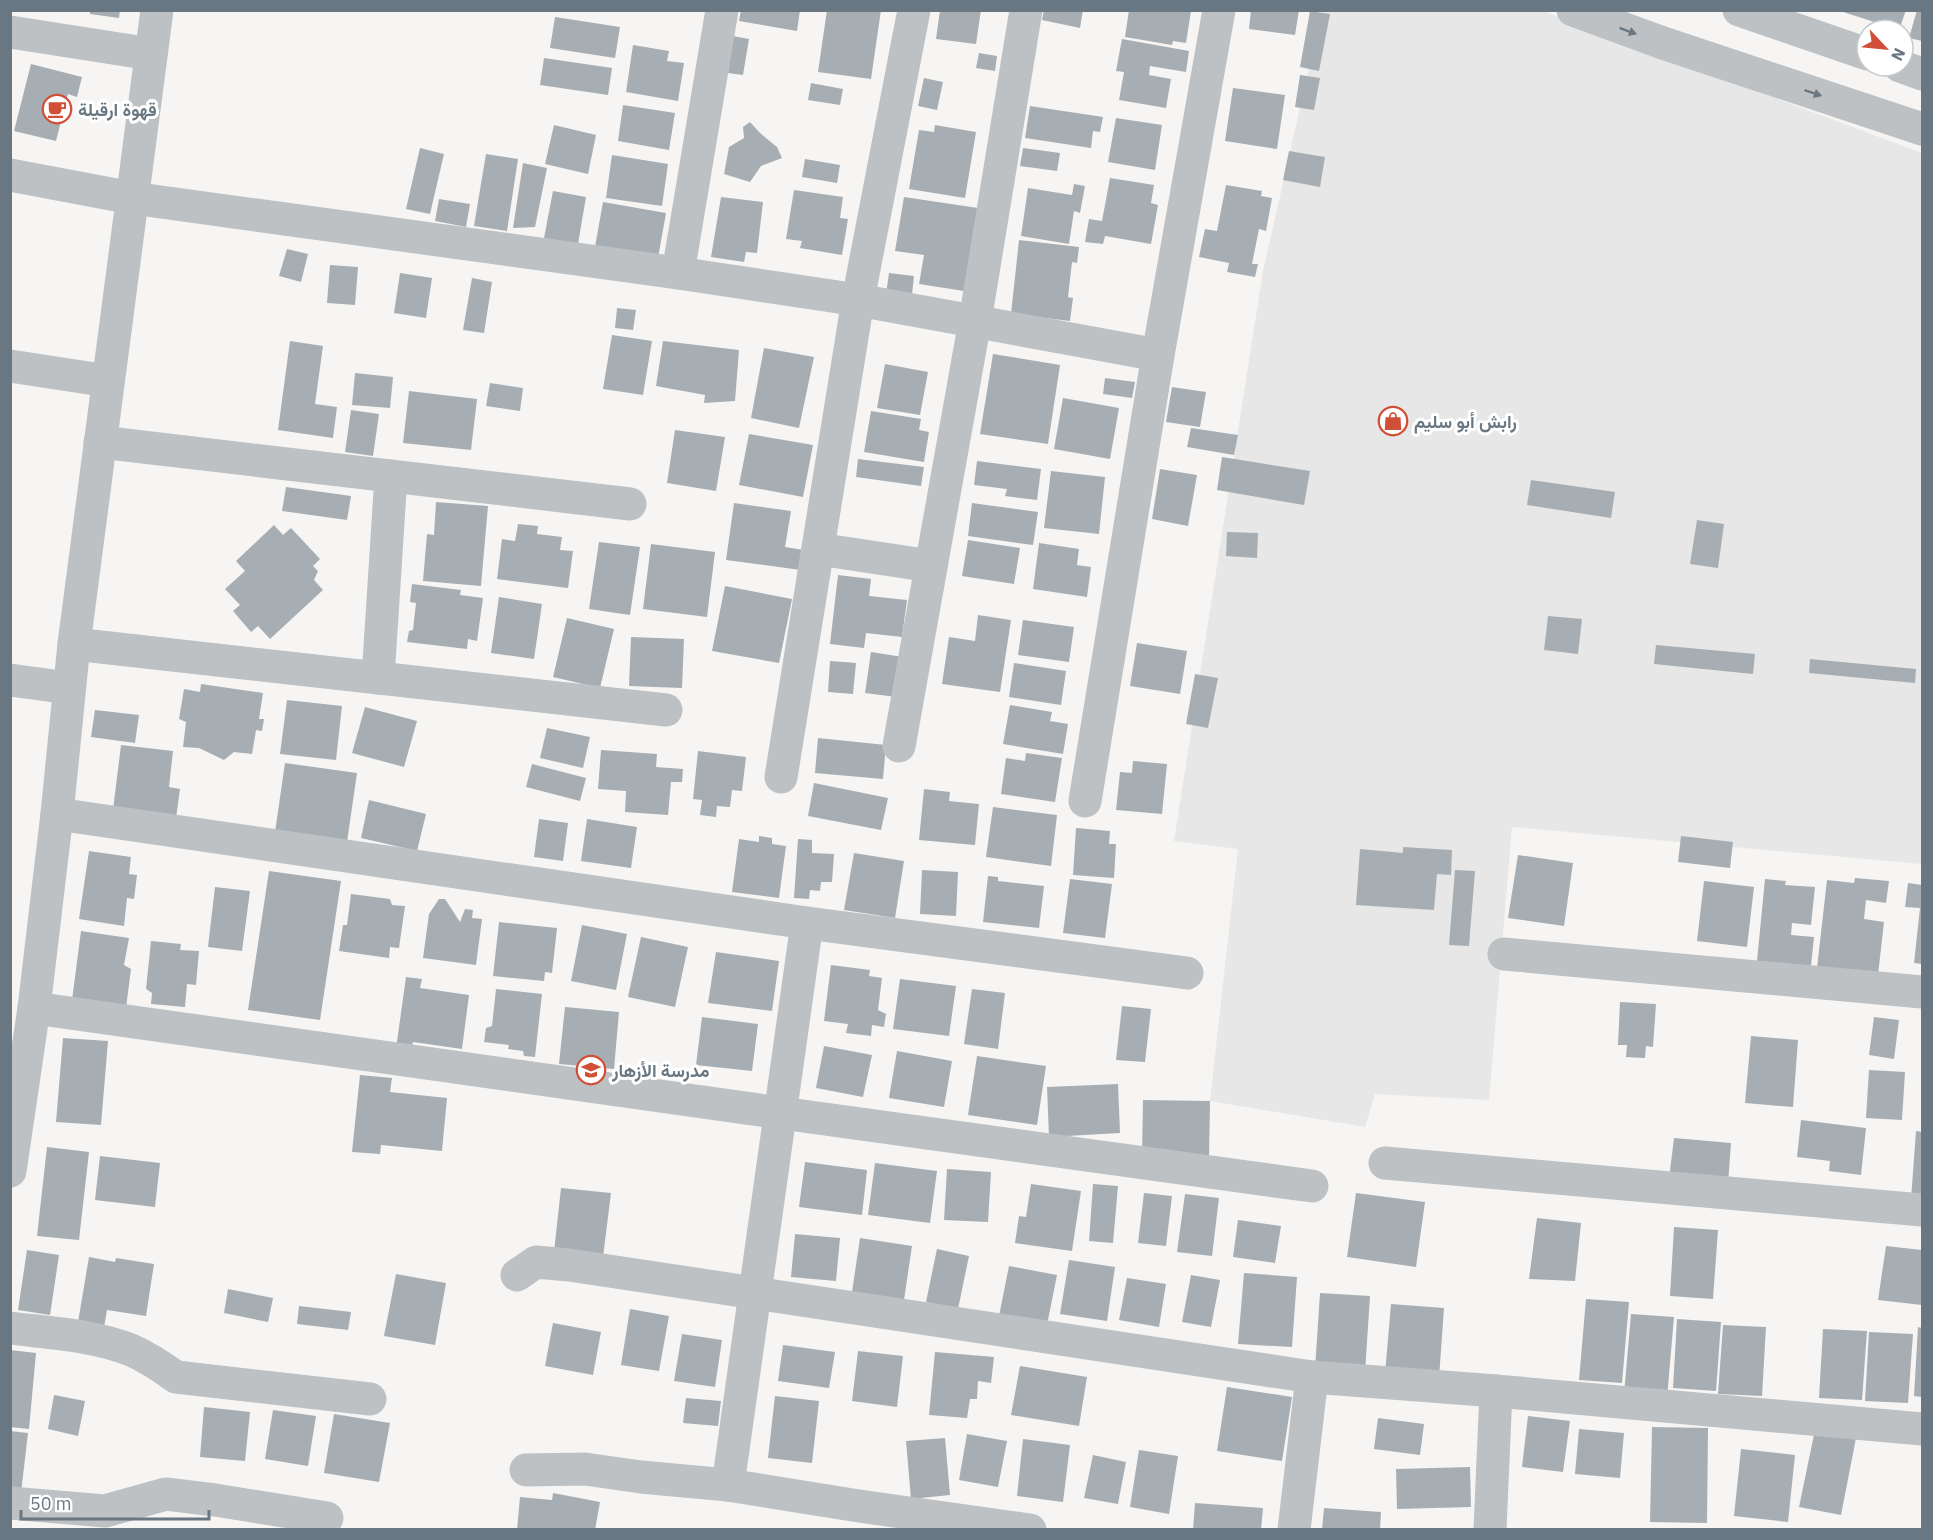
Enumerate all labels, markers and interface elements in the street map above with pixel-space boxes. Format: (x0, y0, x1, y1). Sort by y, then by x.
north arrow (1855, 18, 1915, 78)
one-way arrow (1619, 26, 1637, 36)
text: N (1887, 45, 1910, 64)
one-way arrow (1804, 89, 1822, 98)
cafe icon: قهوة ارقيلة (41, 93, 73, 125)
place label: قهوة ارقيلة (78, 98, 157, 121)
shop icon: رابش أبو سليم (1377, 405, 1409, 437)
place label: رابش أبو سليم (1414, 410, 1517, 434)
school or university icon: مدرسة الأزهار (575, 1054, 607, 1086)
place label: مدرسة الأزهار (611, 1059, 710, 1082)
scale bar (21, 1483, 208, 1521)
text: 50 m (30, 1492, 72, 1515)

